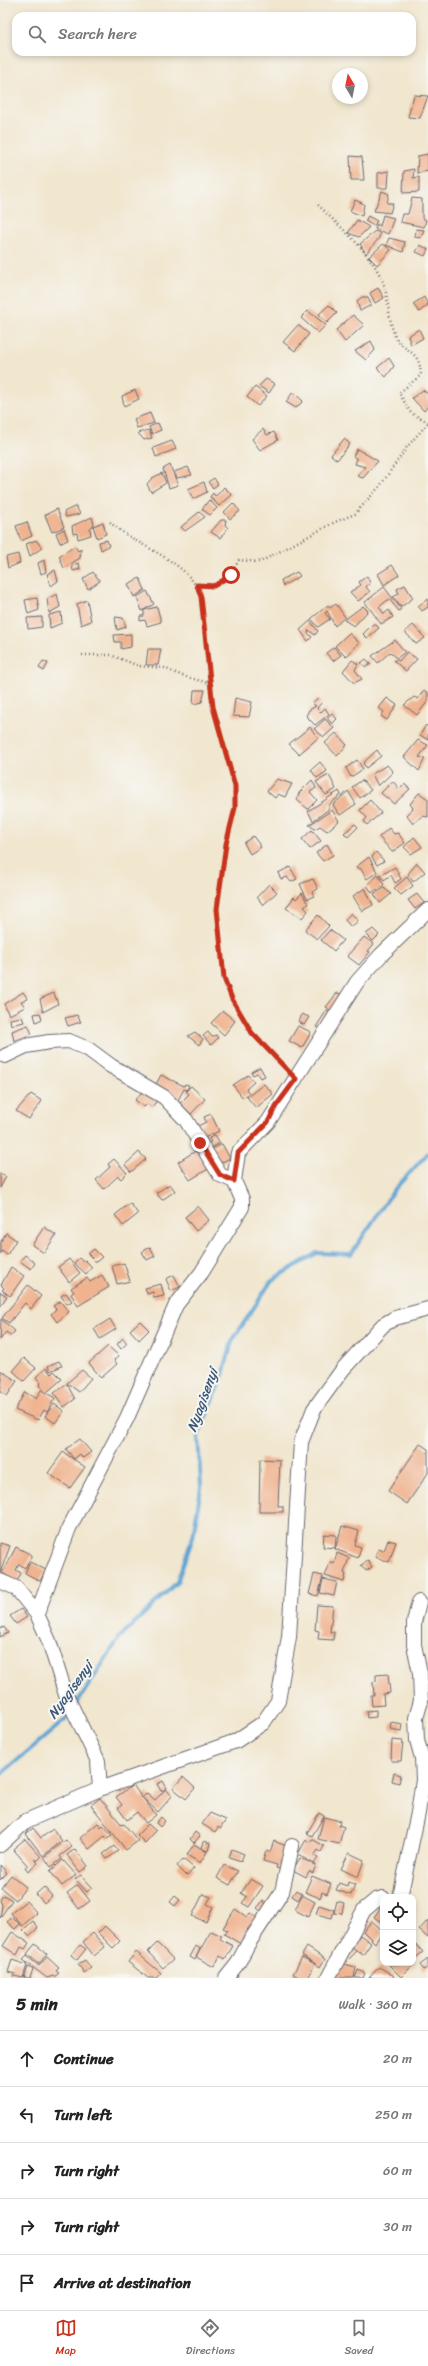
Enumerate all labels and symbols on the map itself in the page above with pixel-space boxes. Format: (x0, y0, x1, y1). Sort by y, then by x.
north arrow (332, 68, 368, 104)
route start (222, 566, 240, 584)
route end (191, 1134, 209, 1152)
water label: Nyagisenyi (179, 1362, 227, 1436)
water label: Nyagisenyi (41, 1654, 102, 1724)

